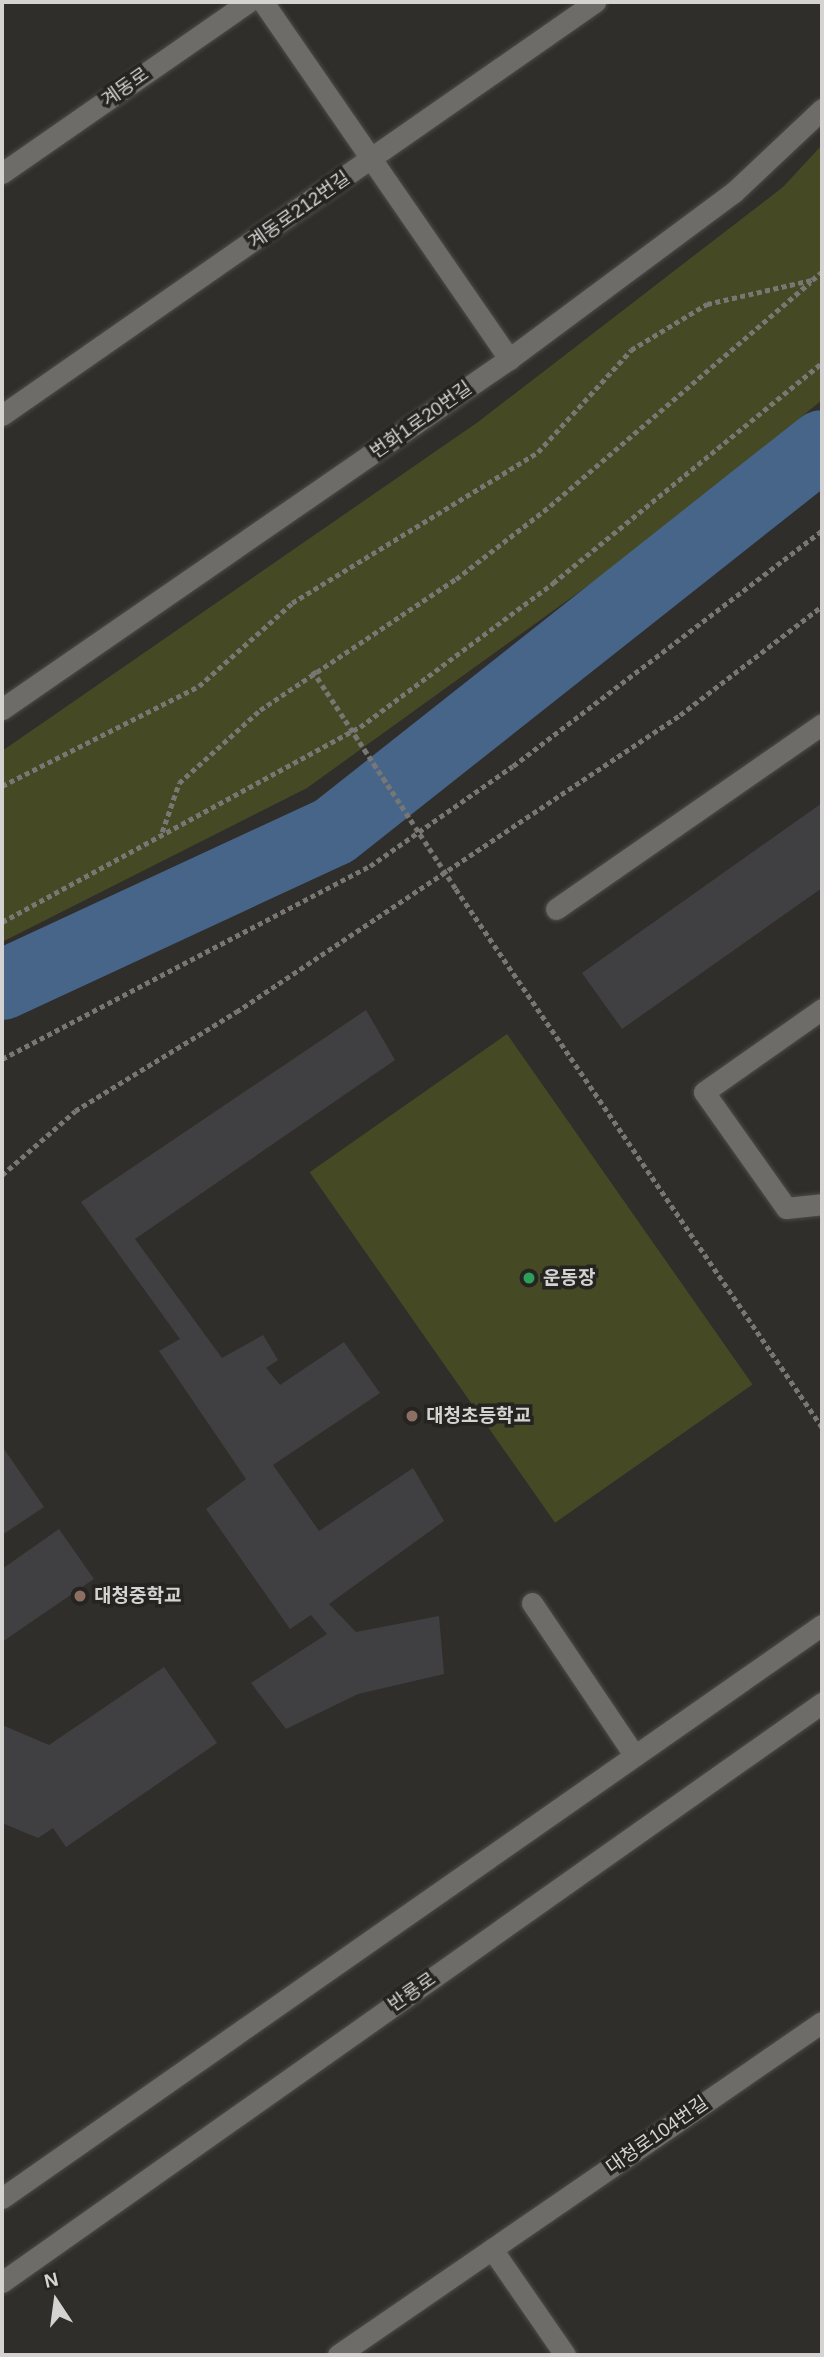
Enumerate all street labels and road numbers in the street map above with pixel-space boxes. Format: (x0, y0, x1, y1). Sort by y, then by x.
street label: 계동로 (97, 63, 153, 111)
street label: 계동로212번길 (244, 167, 354, 253)
street label: 번화1로20번길 (366, 377, 476, 463)
street label: 반룡로 (384, 1968, 440, 2016)
street label: 대청로104번길 (602, 2092, 712, 2178)

